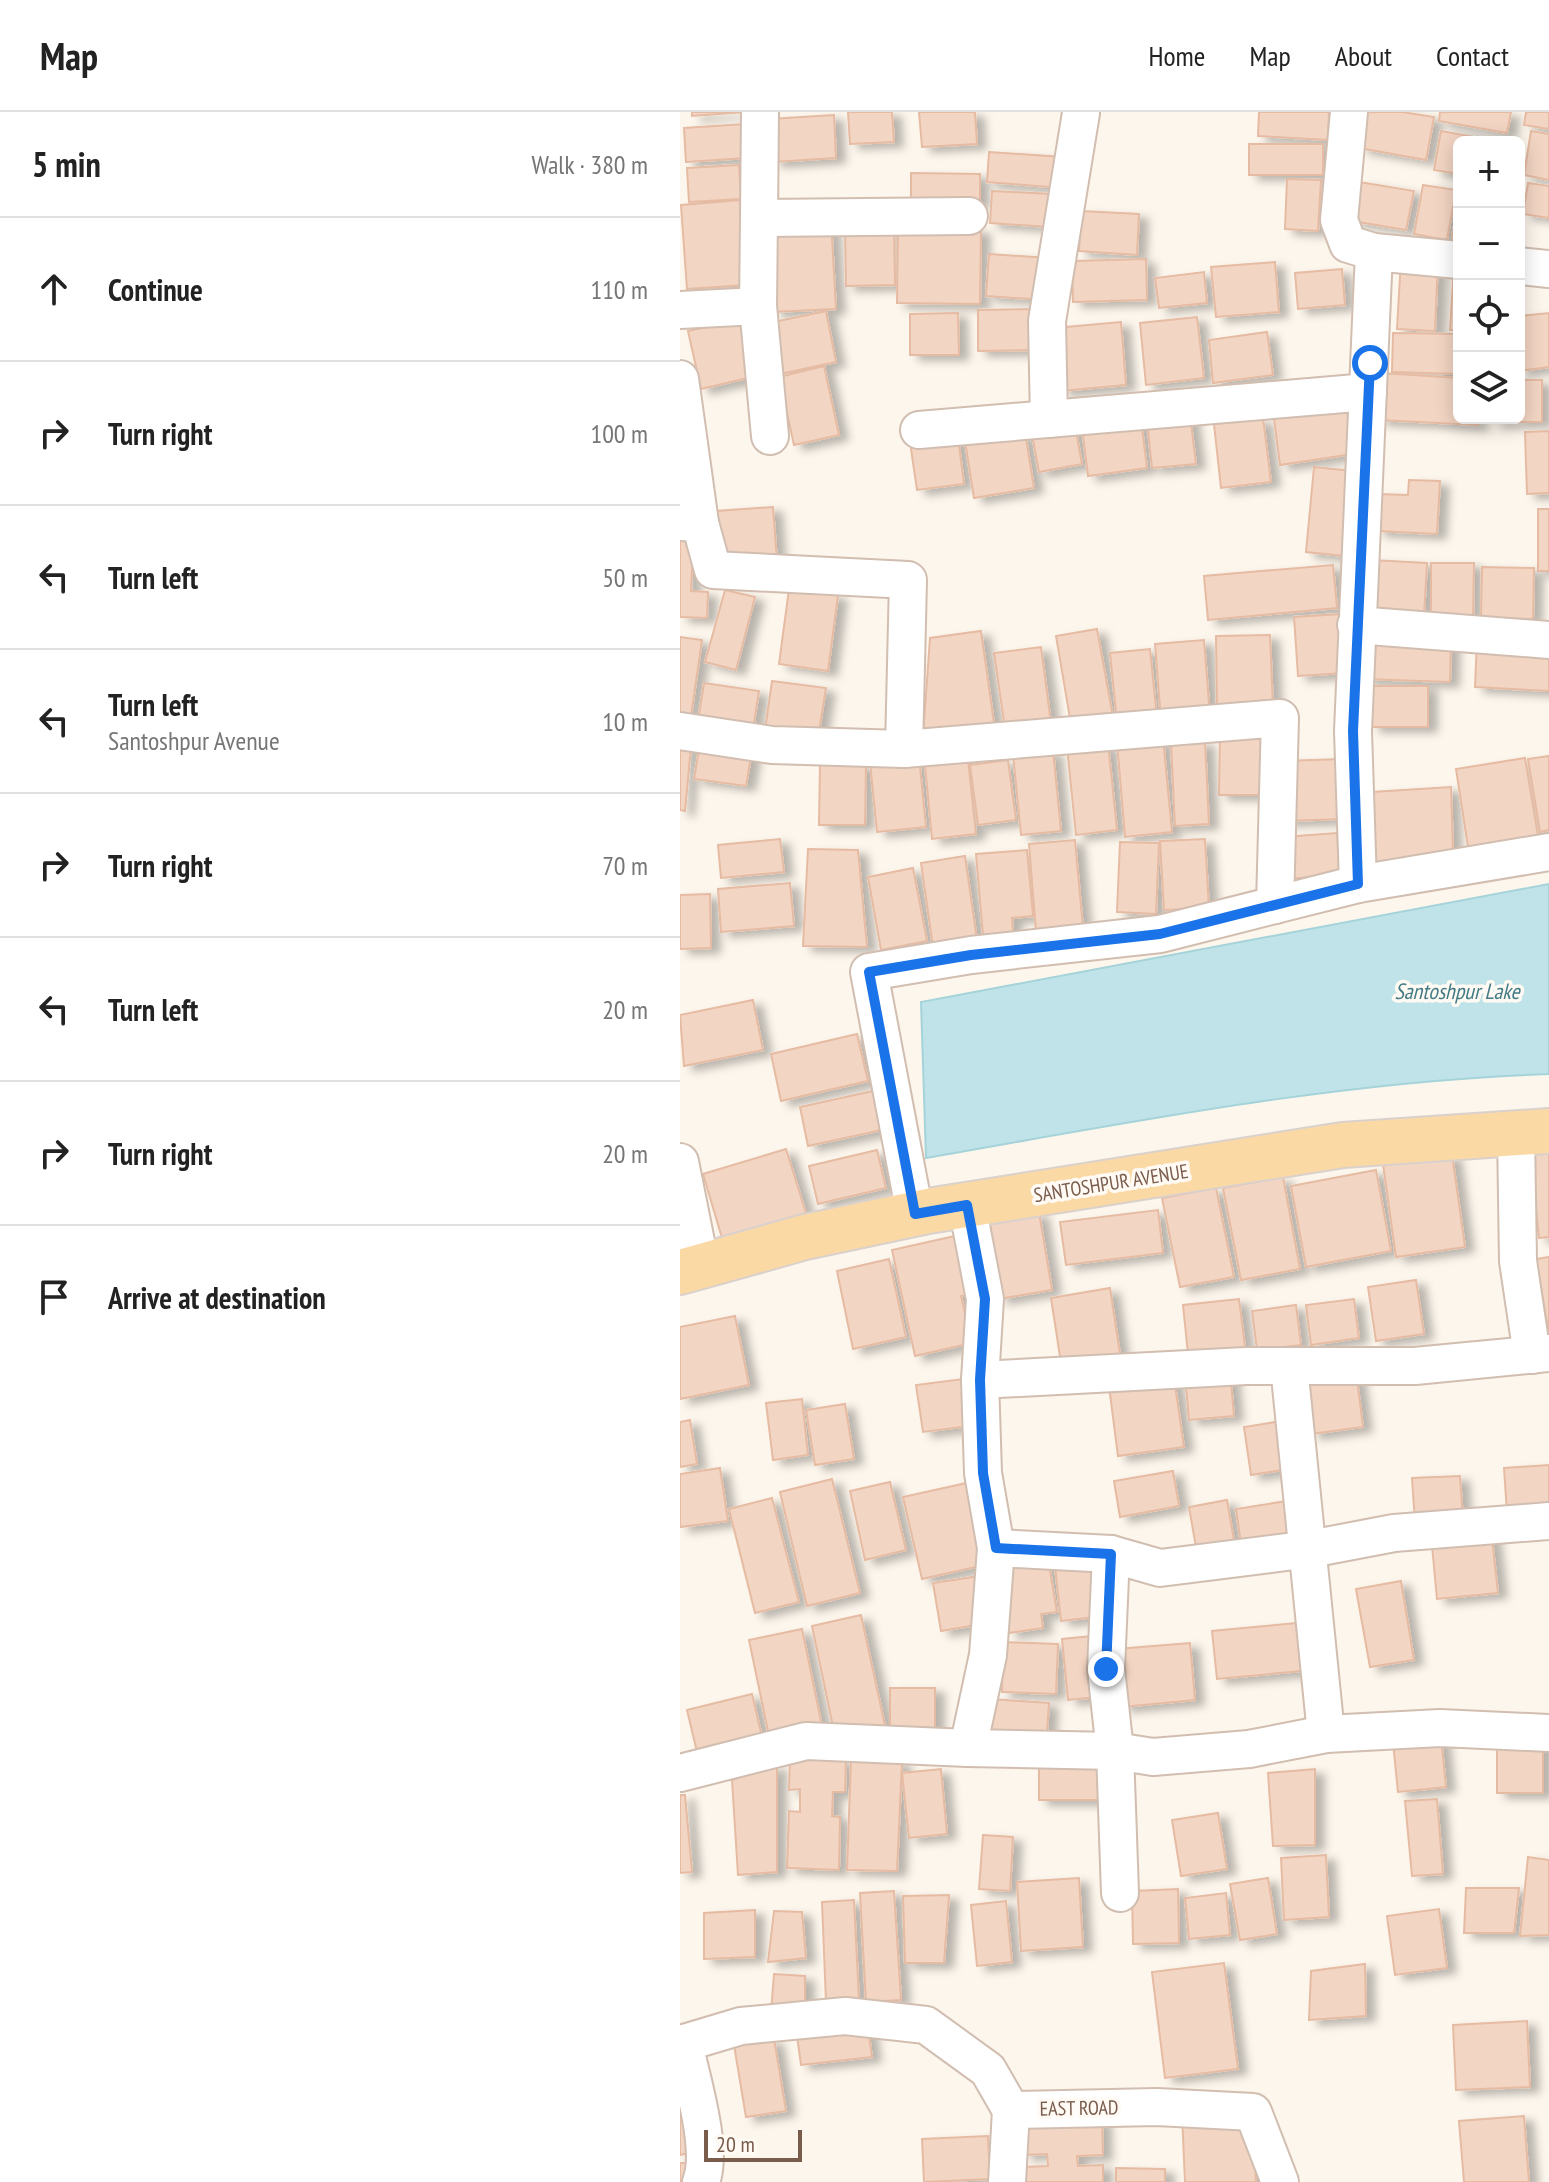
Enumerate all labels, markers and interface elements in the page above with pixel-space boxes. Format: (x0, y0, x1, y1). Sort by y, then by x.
text: Map (40, 31, 98, 80)
text: Home (1149, 37, 1205, 74)
text: Map (1249, 37, 1291, 74)
text: About (1335, 37, 1392, 74)
text: Contact (1436, 37, 1509, 74)
map controls (1453, 136, 1525, 424)
button: + (1453, 136, 1525, 208)
text: 5 min (32, 142, 101, 186)
text: Walk · 380 m (531, 148, 648, 181)
button: − (1453, 208, 1525, 280)
icon: ahead (32, 267, 76, 311)
text: Continue (108, 270, 203, 309)
text: 110 m (590, 273, 648, 306)
button: locate (1453, 280, 1525, 352)
route start (1352, 345, 1388, 381)
button: layers (1453, 352, 1525, 424)
icon: right (32, 411, 76, 455)
text: Turn right (108, 414, 212, 453)
text: 100 m (590, 417, 648, 450)
icon: left (32, 555, 76, 599)
text: Turn left (108, 558, 198, 597)
text: 50 m (602, 561, 648, 594)
text: Turn left (108, 685, 198, 724)
icon: left (32, 699, 76, 743)
text: 10 m (602, 705, 648, 738)
text: Santoshpur Avenue (108, 724, 280, 757)
icon: right (32, 843, 76, 887)
text: Turn right (108, 846, 212, 885)
text: 70 m (602, 849, 648, 882)
water label: Santoshpur Lake (1394, 977, 1522, 1005)
icon: left (32, 987, 76, 1031)
text: Turn left (108, 990, 198, 1029)
text: 20 m (602, 993, 648, 1026)
icon: right (32, 1131, 76, 1175)
text: Turn right (108, 1134, 212, 1173)
text: 20 m (602, 1137, 648, 1170)
street label: SANTOSHPUR AVENUE (1032, 1158, 1190, 1208)
icon: arrive (32, 1275, 76, 1319)
text: Arrive at destination (108, 1278, 326, 1317)
route end (1088, 1651, 1124, 1687)
street label: EAST ROAD (1039, 2094, 1119, 2122)
scale bar (704, 2126, 802, 2162)
text: 20 m (716, 2130, 755, 2158)

